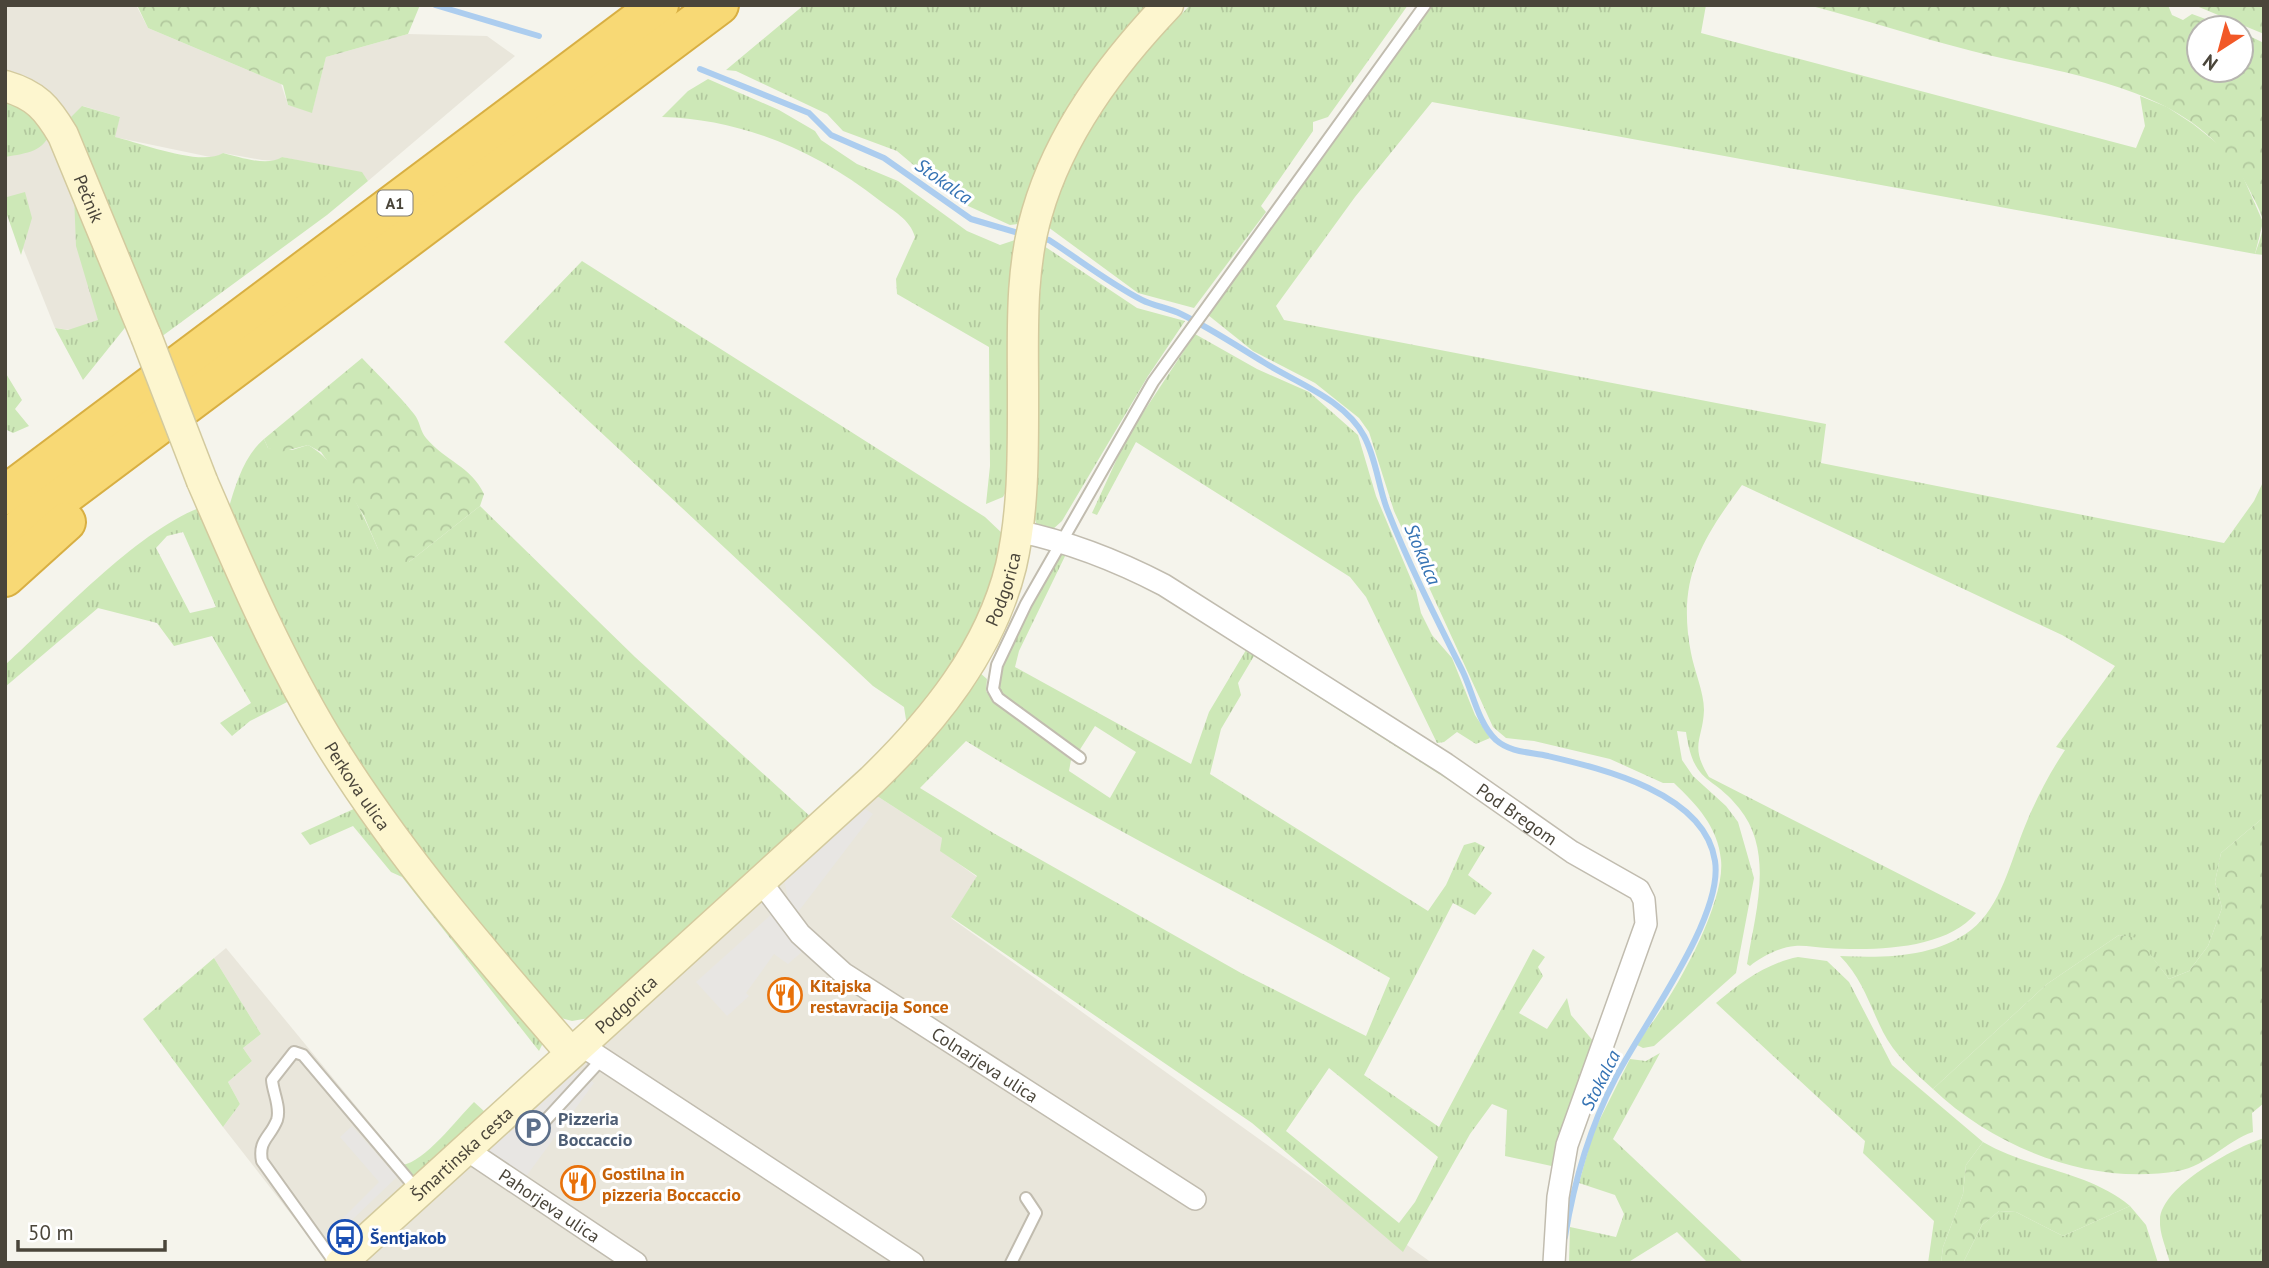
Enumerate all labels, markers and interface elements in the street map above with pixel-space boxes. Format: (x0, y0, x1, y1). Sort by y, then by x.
north arrow (2185, 14, 2255, 84)
text: N (2198, 49, 2222, 76)
water label: Stokalca (911, 153, 978, 210)
street label: Pečnik (69, 171, 109, 226)
road number: A1 (378, 190, 412, 216)
water label: Stokalca (1399, 520, 1447, 589)
street label: Podgorica (980, 550, 1025, 630)
street label: Perkova ulica (320, 737, 396, 835)
street label: Pod Bregom (1472, 778, 1562, 850)
street label: Podgorica (590, 970, 662, 1038)
place label: Kitajska restavracija Sonce (810, 974, 949, 1018)
restaurant icon: Kitajska restavracija Sonce (766, 976, 804, 1014)
street label: Colnarjeva ulica (927, 1022, 1043, 1107)
water label: Stokalca (1575, 1045, 1626, 1114)
street label: Šmartinska cesta (406, 1101, 517, 1206)
place label: Pizzeria Boccaccio (558, 1107, 633, 1151)
parking icon: Pizzeria Boccaccio (514, 1109, 552, 1147)
place label: Gostilna in pizzeria Boccaccio (602, 1162, 741, 1206)
street label: Pahorjeva ulica (495, 1163, 605, 1247)
restaurant icon: Gostilna in pizzeria Boccaccio (559, 1164, 597, 1202)
scale bar (18, 1208, 164, 1252)
bus stop icon: Šentjakob (326, 1218, 364, 1256)
text: 50 m (28, 1219, 74, 1246)
place label: Šentjakob (370, 1226, 447, 1249)

